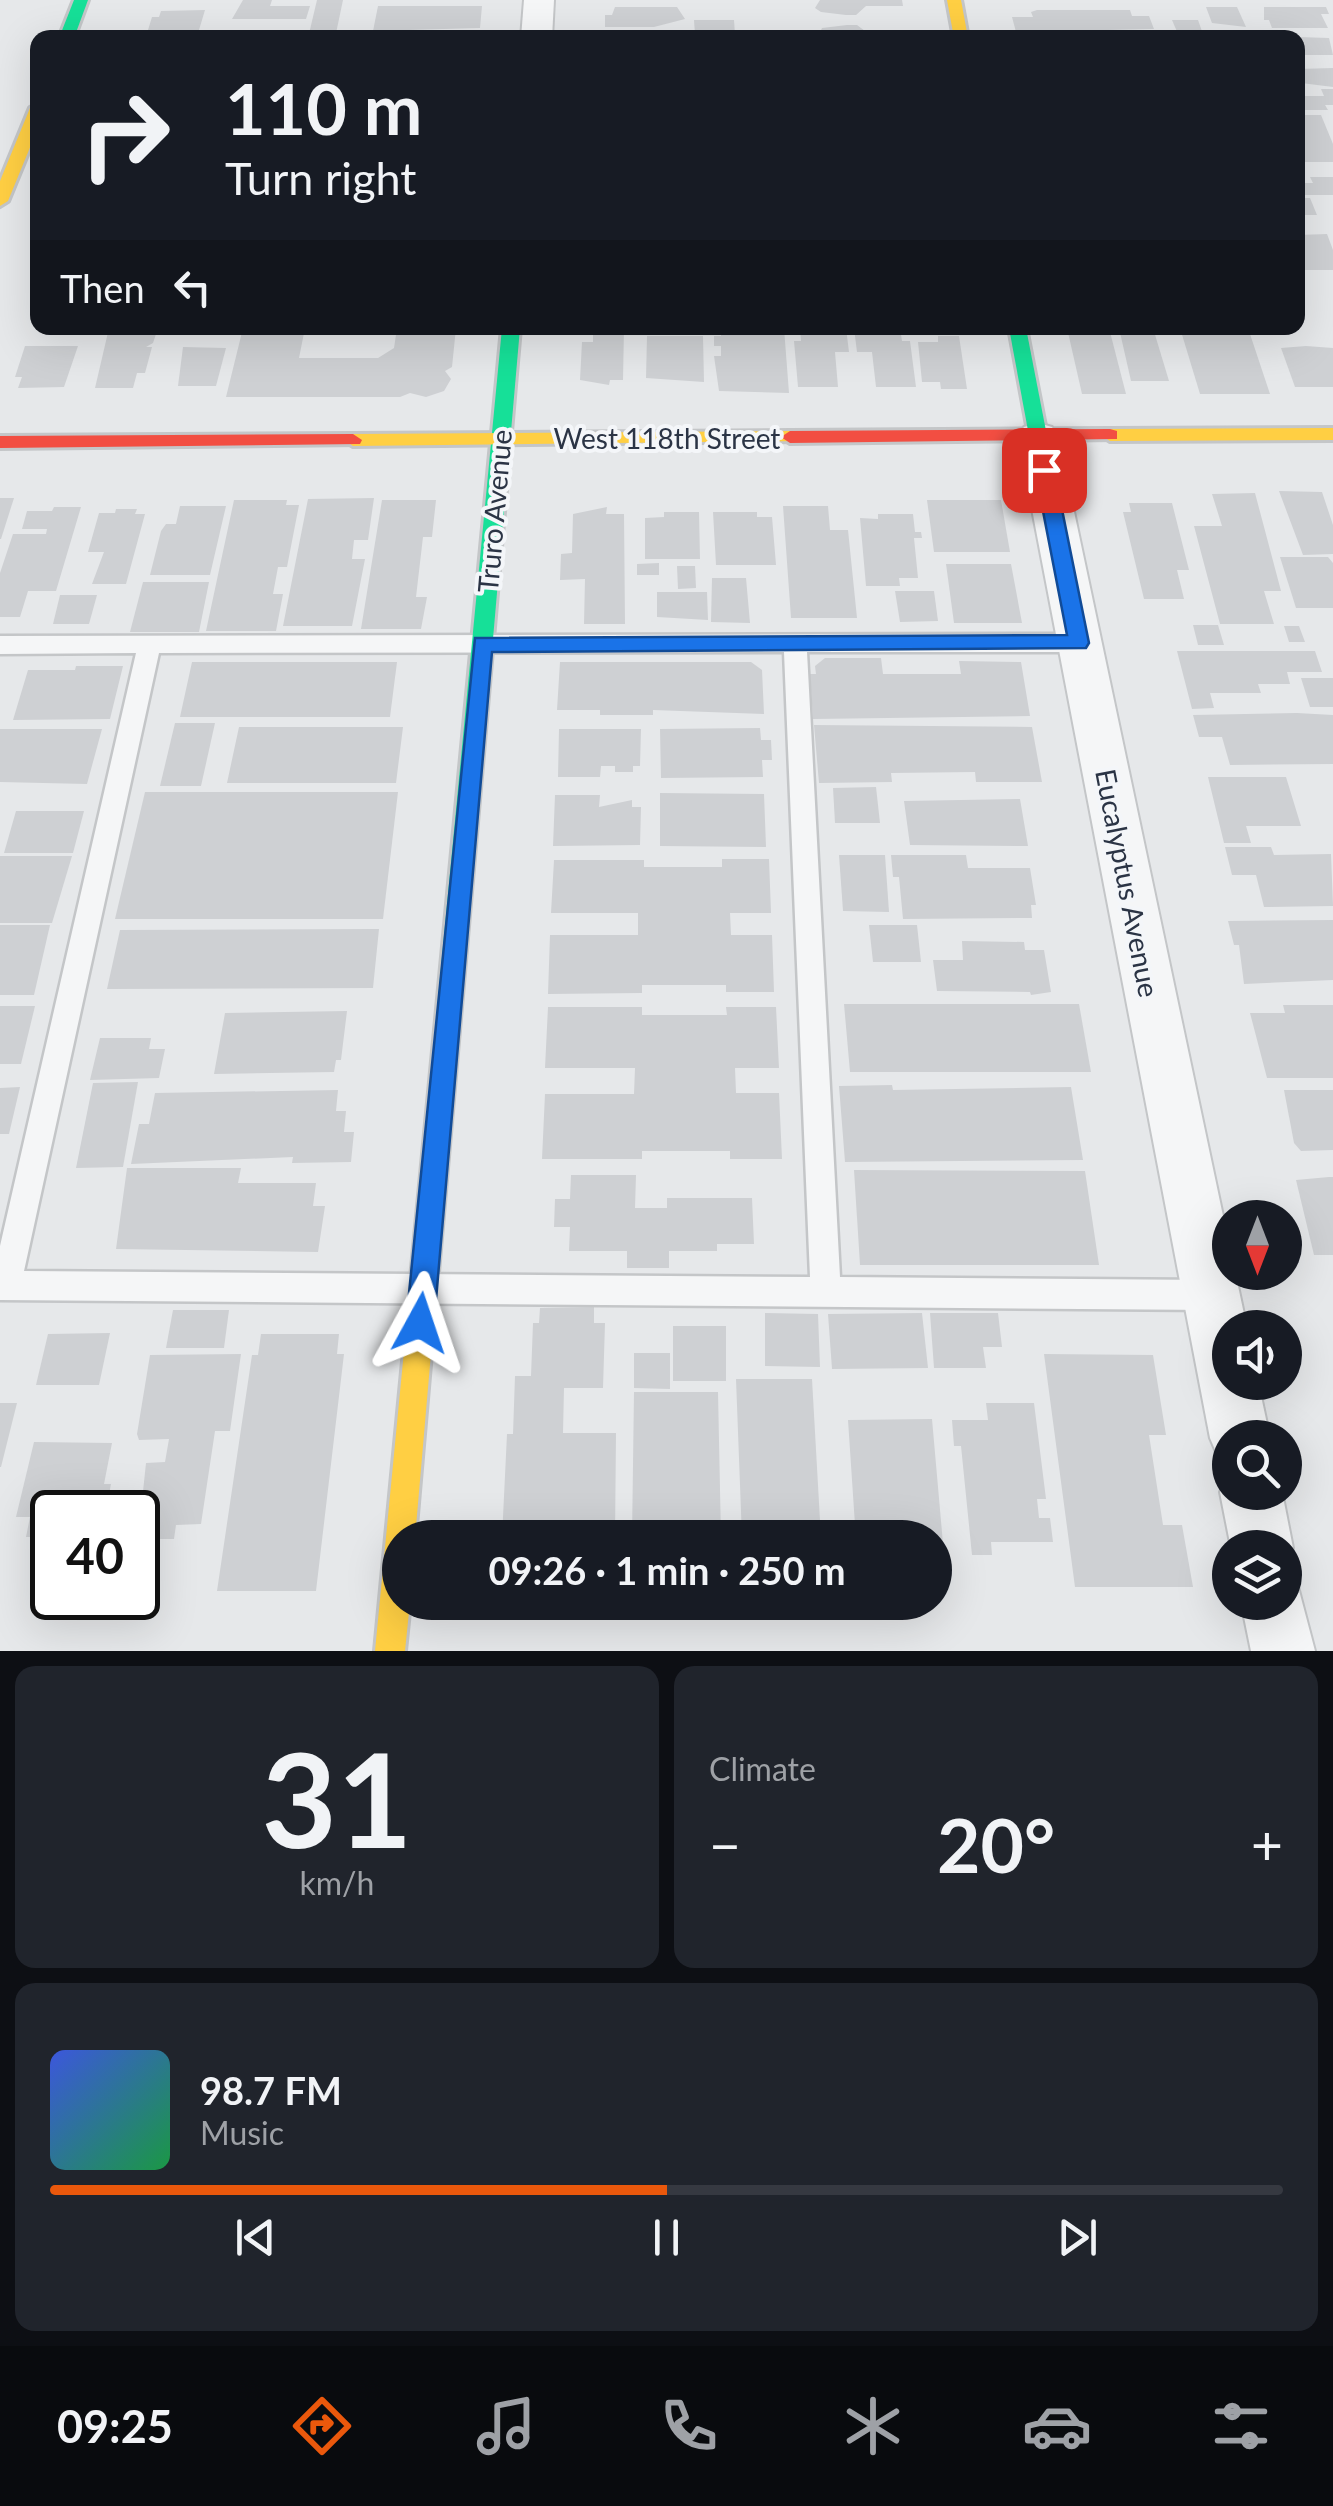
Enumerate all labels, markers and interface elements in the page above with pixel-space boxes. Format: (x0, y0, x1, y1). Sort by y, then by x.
text: 110 m (225, 66, 422, 150)
icon: right (60, 70, 190, 200)
text: Turn right (225, 151, 416, 205)
icon: left (165, 260, 220, 315)
text: Then (60, 265, 145, 311)
street label: West 118th Street (554, 421, 780, 455)
street label: Truro Avenue (470, 428, 518, 594)
pin (1002, 428, 1087, 513)
icon: arrive (1017, 443, 1072, 498)
street label: Eucalyptus Avenue (1089, 766, 1167, 1000)
north arrow (1212, 1200, 1302, 1290)
map controls (1212, 1200, 1302, 1620)
position arrow (368, 1271, 472, 1375)
button: sound (1212, 1310, 1302, 1400)
button: search (1212, 1420, 1302, 1510)
speed limit sign: 40 (30, 1490, 160, 1620)
button: layers (1212, 1530, 1302, 1620)
text: 09:26 · 1 min · 250 m (488, 1547, 846, 1593)
text: 31 (262, 1720, 412, 1876)
text: Climate (709, 1749, 816, 1788)
text: 20° (937, 1799, 1055, 1889)
text: − (709, 1811, 741, 1877)
text: + (1251, 1811, 1283, 1877)
text: km/h (300, 1863, 374, 1902)
text: 98.7 FM (200, 2067, 342, 2113)
text: Music (200, 2113, 284, 2152)
icon: previous (228, 2210, 283, 2265)
icon: pause (639, 2210, 694, 2265)
icon: next (1050, 2210, 1105, 2265)
icon: directions (287, 2391, 357, 2461)
icon: music (471, 2391, 541, 2461)
icon: phone (654, 2391, 724, 2461)
icon: climate (838, 2391, 908, 2461)
icon: car (1022, 2391, 1092, 2461)
icon: filters (1206, 2391, 1276, 2461)
text: 09:25 (57, 2399, 173, 2453)

